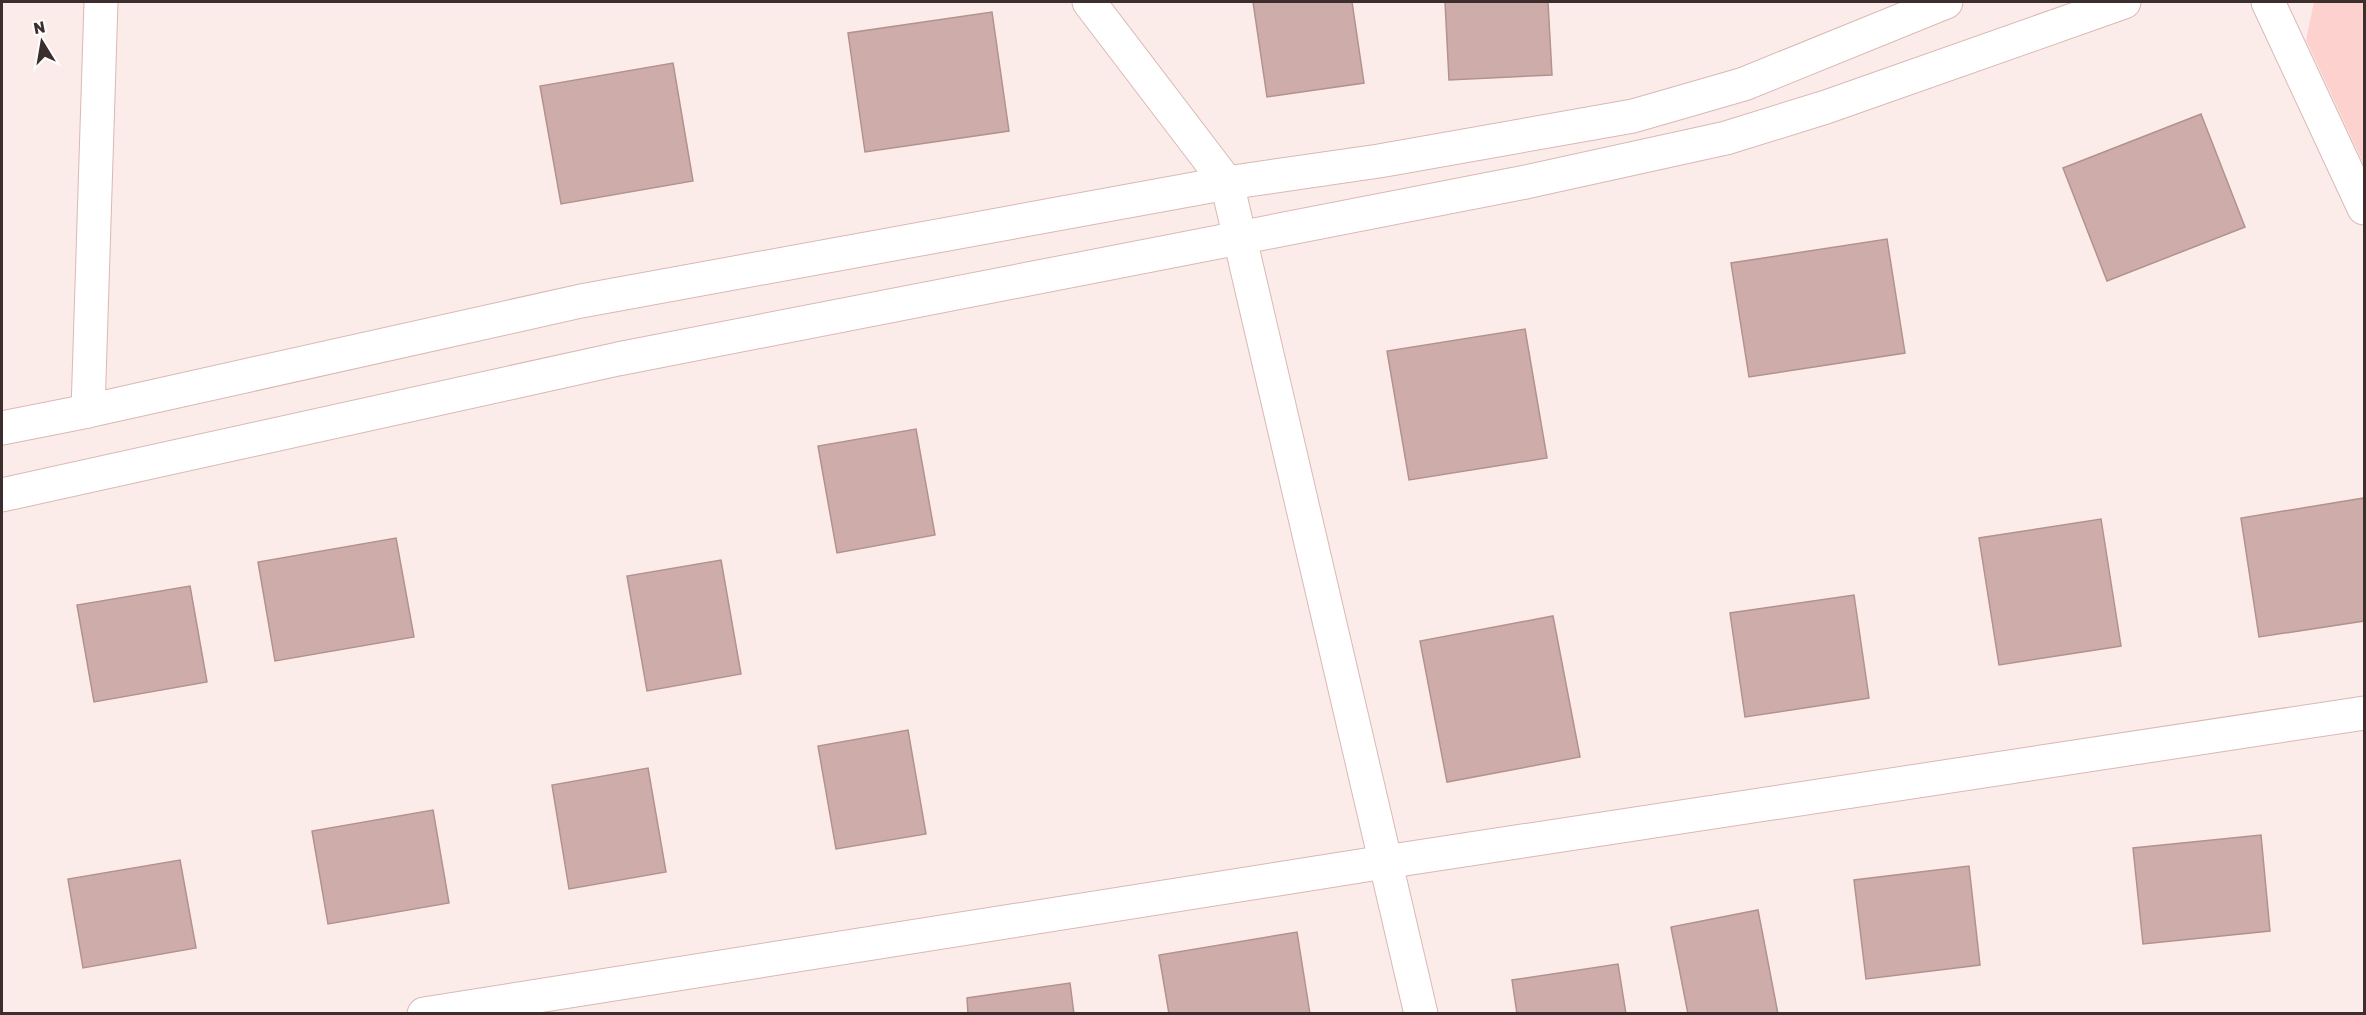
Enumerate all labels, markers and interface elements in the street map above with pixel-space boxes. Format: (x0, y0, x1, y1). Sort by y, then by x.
north arrow (12, 12, 72, 72)
text: N (32, 17, 47, 38)

